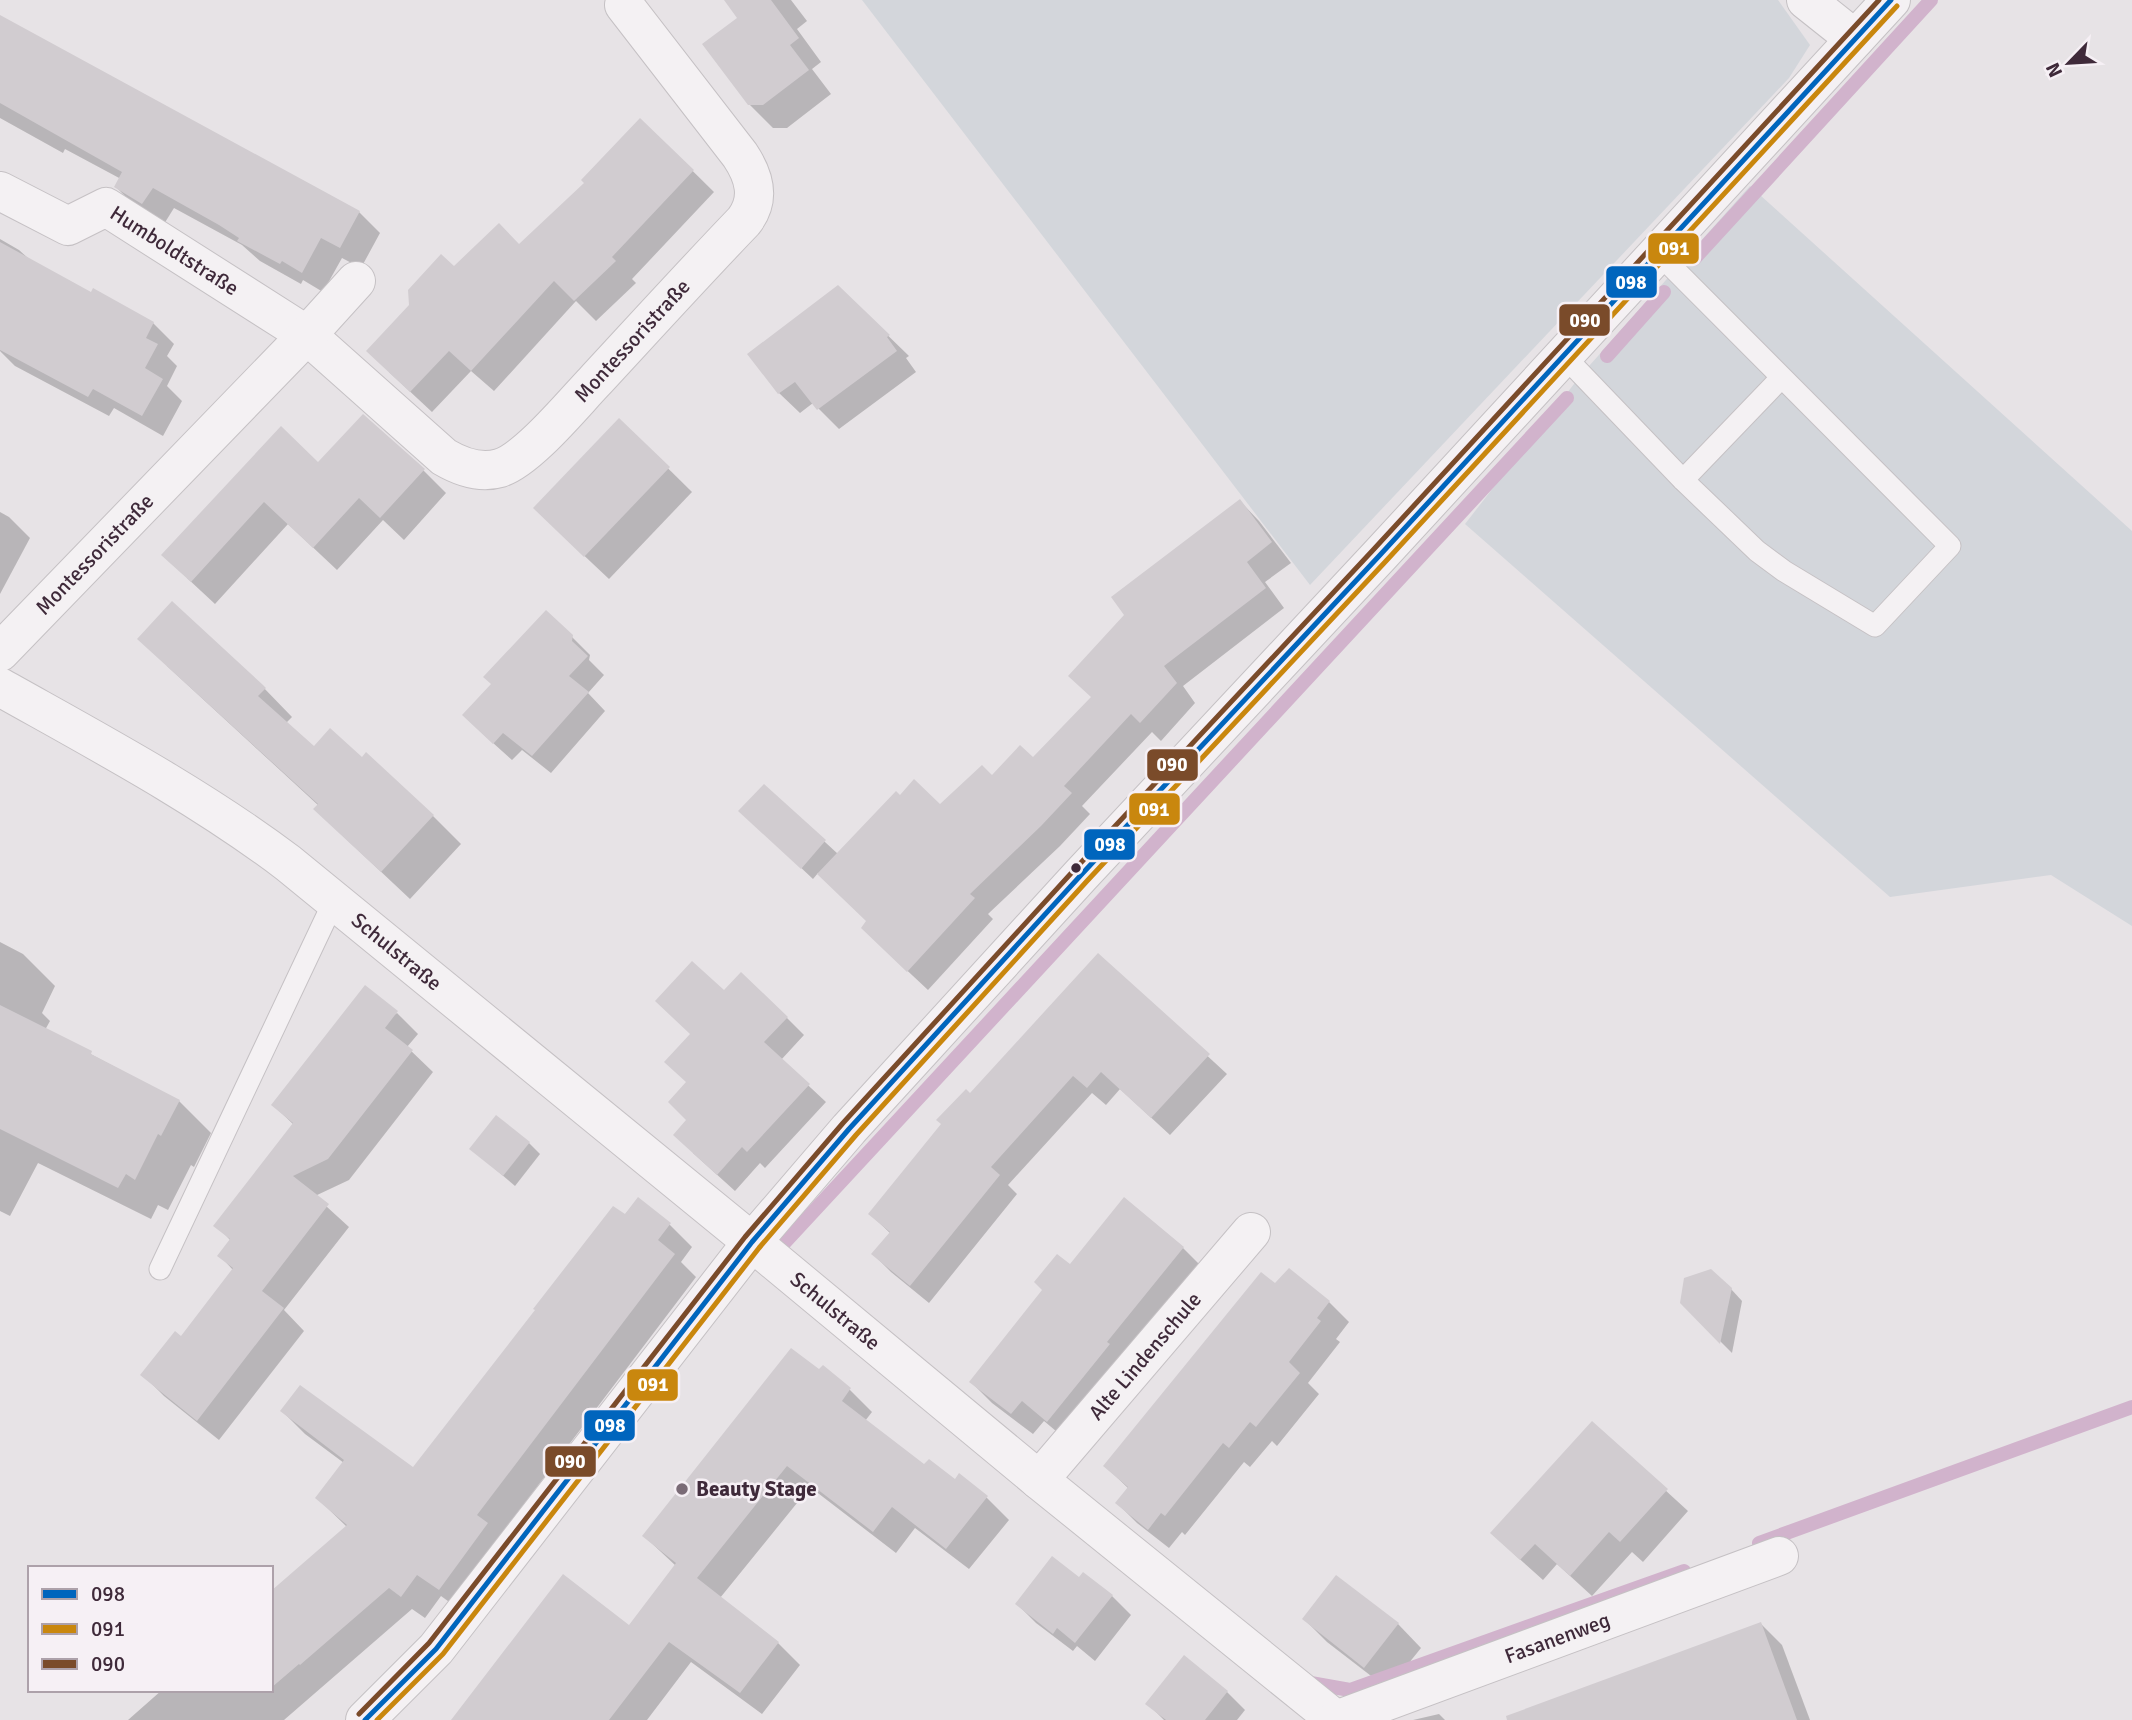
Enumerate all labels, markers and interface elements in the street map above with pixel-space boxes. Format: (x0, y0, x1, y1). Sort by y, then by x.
north arrow (2034, 28, 2104, 98)
text: N (2041, 59, 2068, 81)
street label: Humboldtstraße (105, 200, 244, 301)
line badge: 091 (1647, 232, 1700, 265)
text: 091 (1659, 237, 1689, 261)
line badge: 098 (1605, 265, 1658, 299)
text: 098 (1616, 271, 1646, 295)
street label: Montessoristraße (569, 274, 696, 408)
line badge: 090 (1558, 303, 1611, 337)
text: 090 (1570, 309, 1600, 333)
street label: Montessoristraße (30, 488, 159, 620)
line badge: 090 (1146, 748, 1199, 782)
text: 090 (1157, 753, 1187, 777)
line badge: 091 (1128, 792, 1181, 826)
text: 091 (1139, 798, 1169, 822)
line badge: 098 (1083, 828, 1136, 861)
text: 098 (1095, 833, 1125, 857)
unlabelled marker (1069, 861, 1083, 875)
street label: Schulstraße (346, 907, 447, 996)
street label: Schulstraße (785, 1266, 886, 1356)
street label: Alte Lindenschule (1083, 1287, 1207, 1425)
line badge: 091 (626, 1368, 679, 1402)
text: 091 (638, 1373, 668, 1397)
line badge: 098 (583, 1409, 636, 1442)
text: 098 (595, 1414, 625, 1438)
line badge: 090 (544, 1445, 597, 1478)
text: 090 (555, 1450, 585, 1474)
place label: Beauty Stage (696, 1476, 817, 1502)
marker: Beauty Stage (674, 1481, 690, 1497)
legend (28, 1566, 273, 1692)
text: 098 (91, 1581, 125, 1607)
street label: Fasanenweg (1501, 1607, 1614, 1669)
text: 091 (91, 1616, 125, 1642)
text: 090 (91, 1651, 125, 1677)

